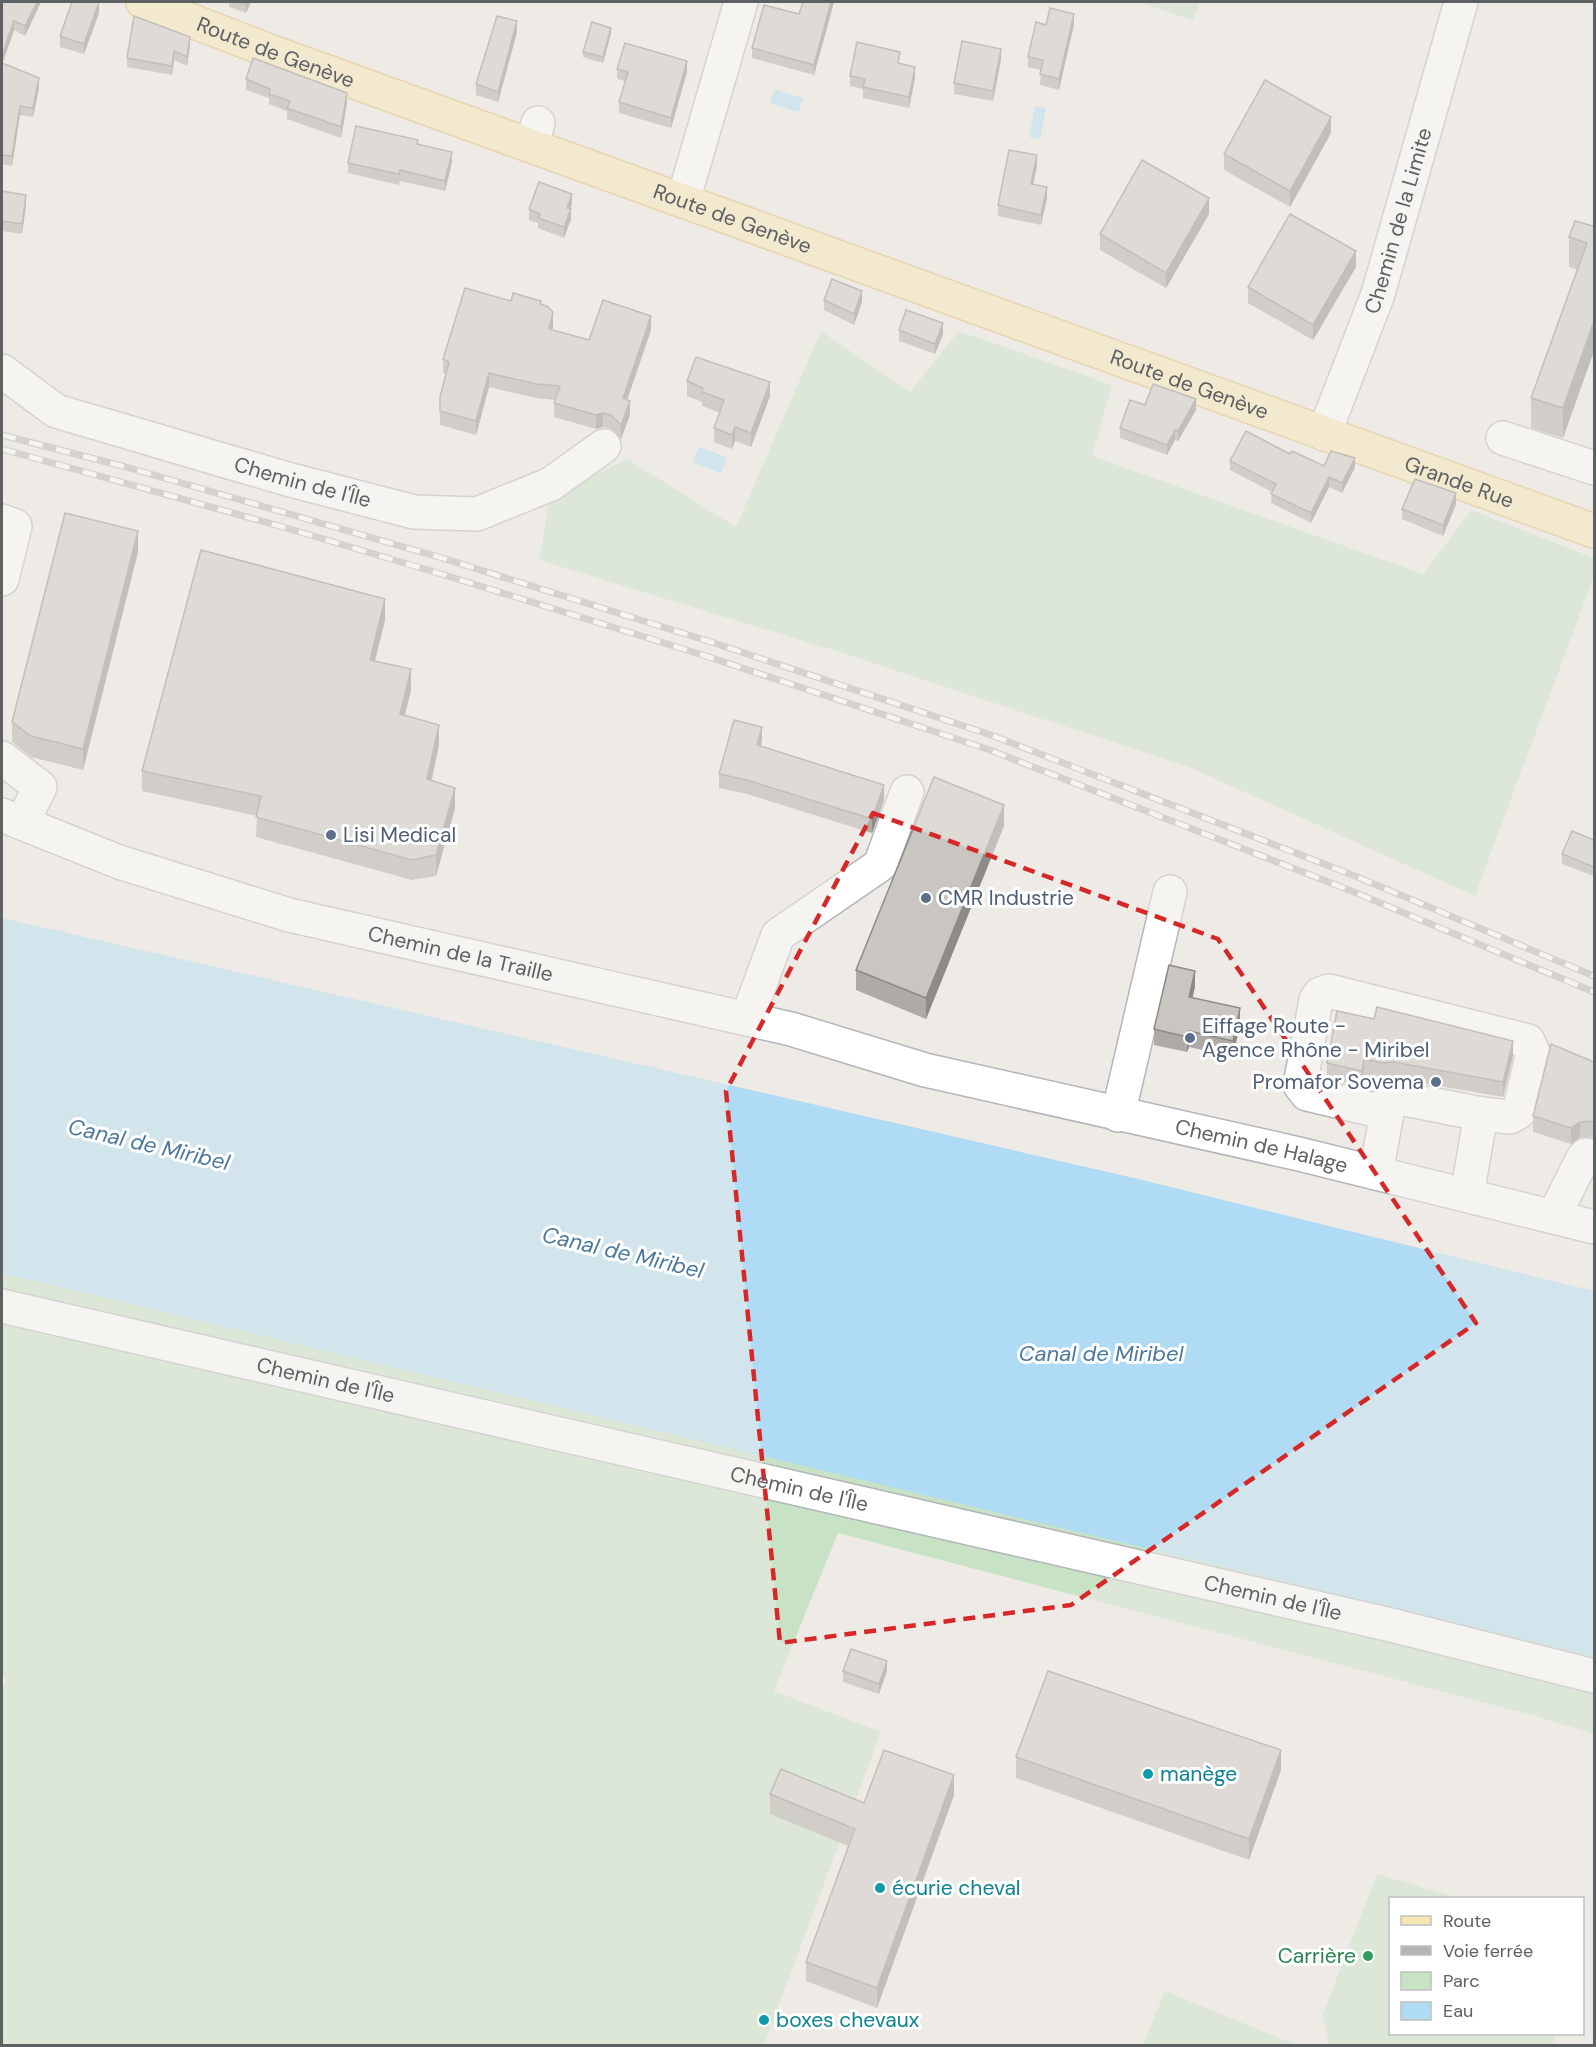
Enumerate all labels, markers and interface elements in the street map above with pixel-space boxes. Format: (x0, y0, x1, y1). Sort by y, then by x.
street label: Route de Genève (193, 10, 359, 95)
street label: Chemin de la Limite (1358, 124, 1439, 318)
street label: Route de Genève (649, 177, 815, 260)
street label: Route de Genève (1106, 343, 1272, 426)
street label: Grande Rue (1401, 449, 1518, 515)
street label: Chemin de l'Île (231, 450, 374, 514)
place label: Lisi Medical (343, 821, 456, 849)
marker: Lisi Medical (324, 828, 338, 842)
place label: CMR Industrie (938, 884, 1074, 912)
marker: CMR Industrie (919, 891, 933, 905)
street label: Chemin de la Traille (365, 919, 556, 989)
place label: Eiffage Route - Agence Rhône - Miribel (1202, 1012, 1430, 1064)
marker: Eiffage Route - Agence Rhône - Miribel (1183, 1031, 1197, 1045)
place label: Promafor Sovema (1253, 1068, 1424, 1096)
marker: Promafor Sovema (1429, 1075, 1443, 1089)
water label: Canal de Miribel (65, 1112, 233, 1177)
street label: Chemin de Halage (1172, 1113, 1351, 1180)
water label: Canal de Miribel (539, 1220, 707, 1285)
water label: Canal de Miribel (1019, 1339, 1184, 1368)
street label: Chemin de l'Île (254, 1351, 397, 1410)
street label: Chemin de l'Île (728, 1460, 871, 1519)
street label: Chemin de l'Île (1201, 1568, 1345, 1627)
place label: manège (1160, 1760, 1237, 1788)
marker: manège (1141, 1767, 1155, 1781)
place label: écurie cheval (892, 1874, 1021, 1902)
marker: écurie cheval (873, 1881, 887, 1895)
legend (1389, 1897, 1584, 2035)
text: Route (1443, 1909, 1491, 1933)
text: Voie ferrée (1443, 1939, 1533, 1963)
place label: Carrière (1278, 1942, 1356, 1970)
marker: Carrière (1361, 1949, 1375, 1963)
text: Parc (1443, 1969, 1479, 1993)
text: Eau (1443, 1999, 1473, 2023)
place label: boxes chevaux (776, 2006, 919, 2034)
marker: boxes chevaux (757, 2013, 771, 2027)

